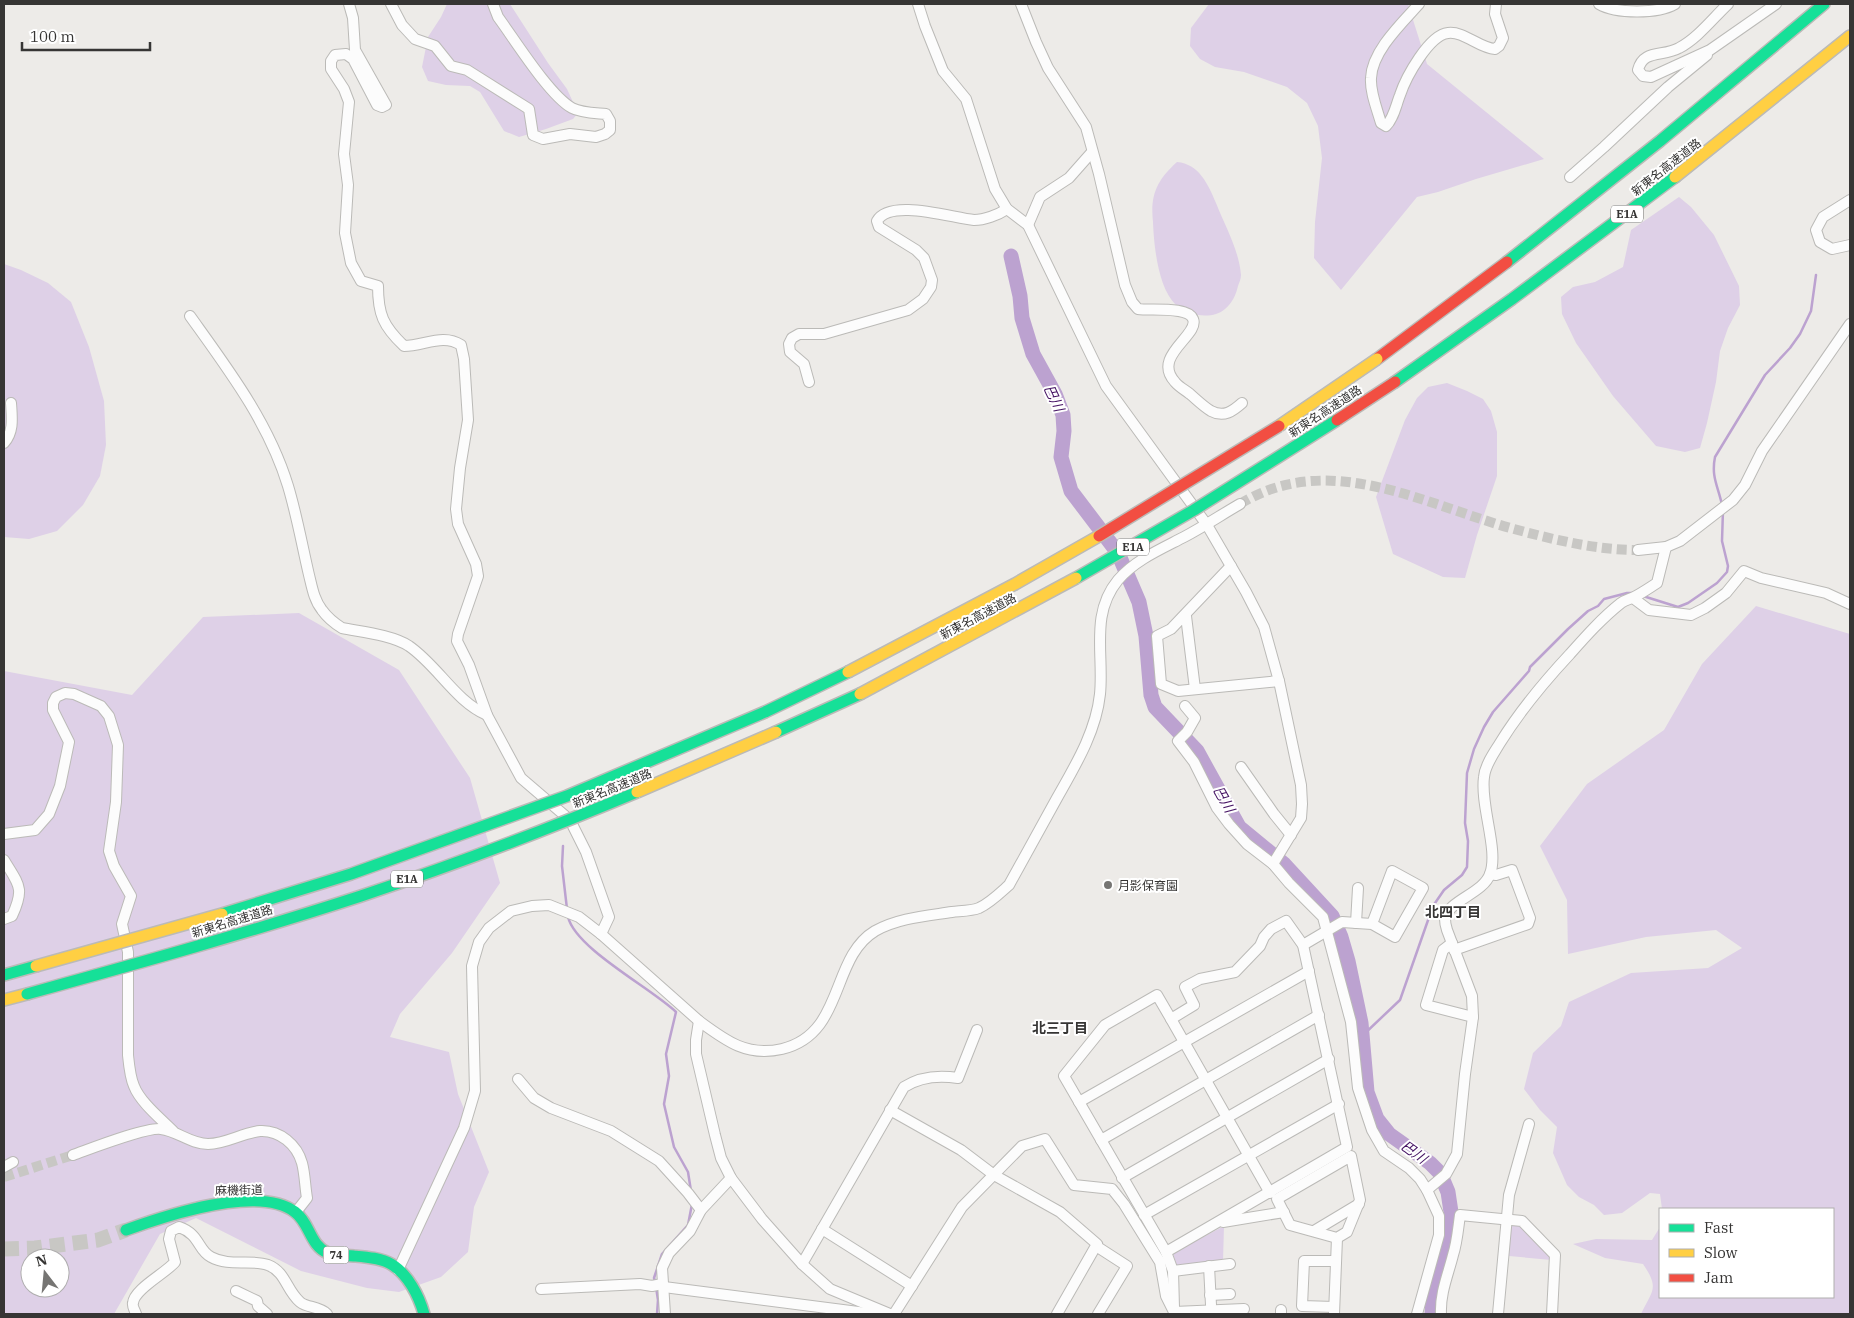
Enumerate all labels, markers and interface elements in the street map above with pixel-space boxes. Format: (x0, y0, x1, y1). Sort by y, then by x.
scale bar (22, 20, 150, 52)
text: 100 m (30, 27, 75, 46)
street label: 新東名高速道路 (1628, 135, 1704, 199)
road number: E1A (1611, 205, 1643, 222)
water label: 巴川 (1040, 382, 1069, 416)
street label: 新東名高速道路 (1286, 382, 1364, 440)
road number: E1A (1117, 538, 1149, 556)
street label: 新東名高速道路 (937, 590, 1019, 642)
street label: 新東名高速道路 (570, 765, 654, 811)
water label: 巴川 (1209, 782, 1240, 817)
road number: E1A (391, 871, 423, 888)
place label: 月影保育園 (1118, 878, 1178, 893)
marker: 月影保育園 (1102, 879, 1114, 891)
street label: 新東名高速道路 (190, 902, 274, 940)
district label: 北四丁目 (1425, 903, 1481, 921)
district label: 北三丁目 (1032, 1019, 1088, 1037)
water label: 巴川 (1397, 1136, 1432, 1169)
street label: 麻機街道 (215, 1182, 263, 1198)
legend (1659, 1208, 1834, 1298)
text: Fast (1704, 1218, 1734, 1237)
text: Slow (1704, 1243, 1738, 1262)
road number: 74 (324, 1246, 348, 1264)
north arrow (20, 1248, 70, 1298)
text: N (34, 1250, 49, 1271)
text: Jam (1704, 1268, 1733, 1287)

